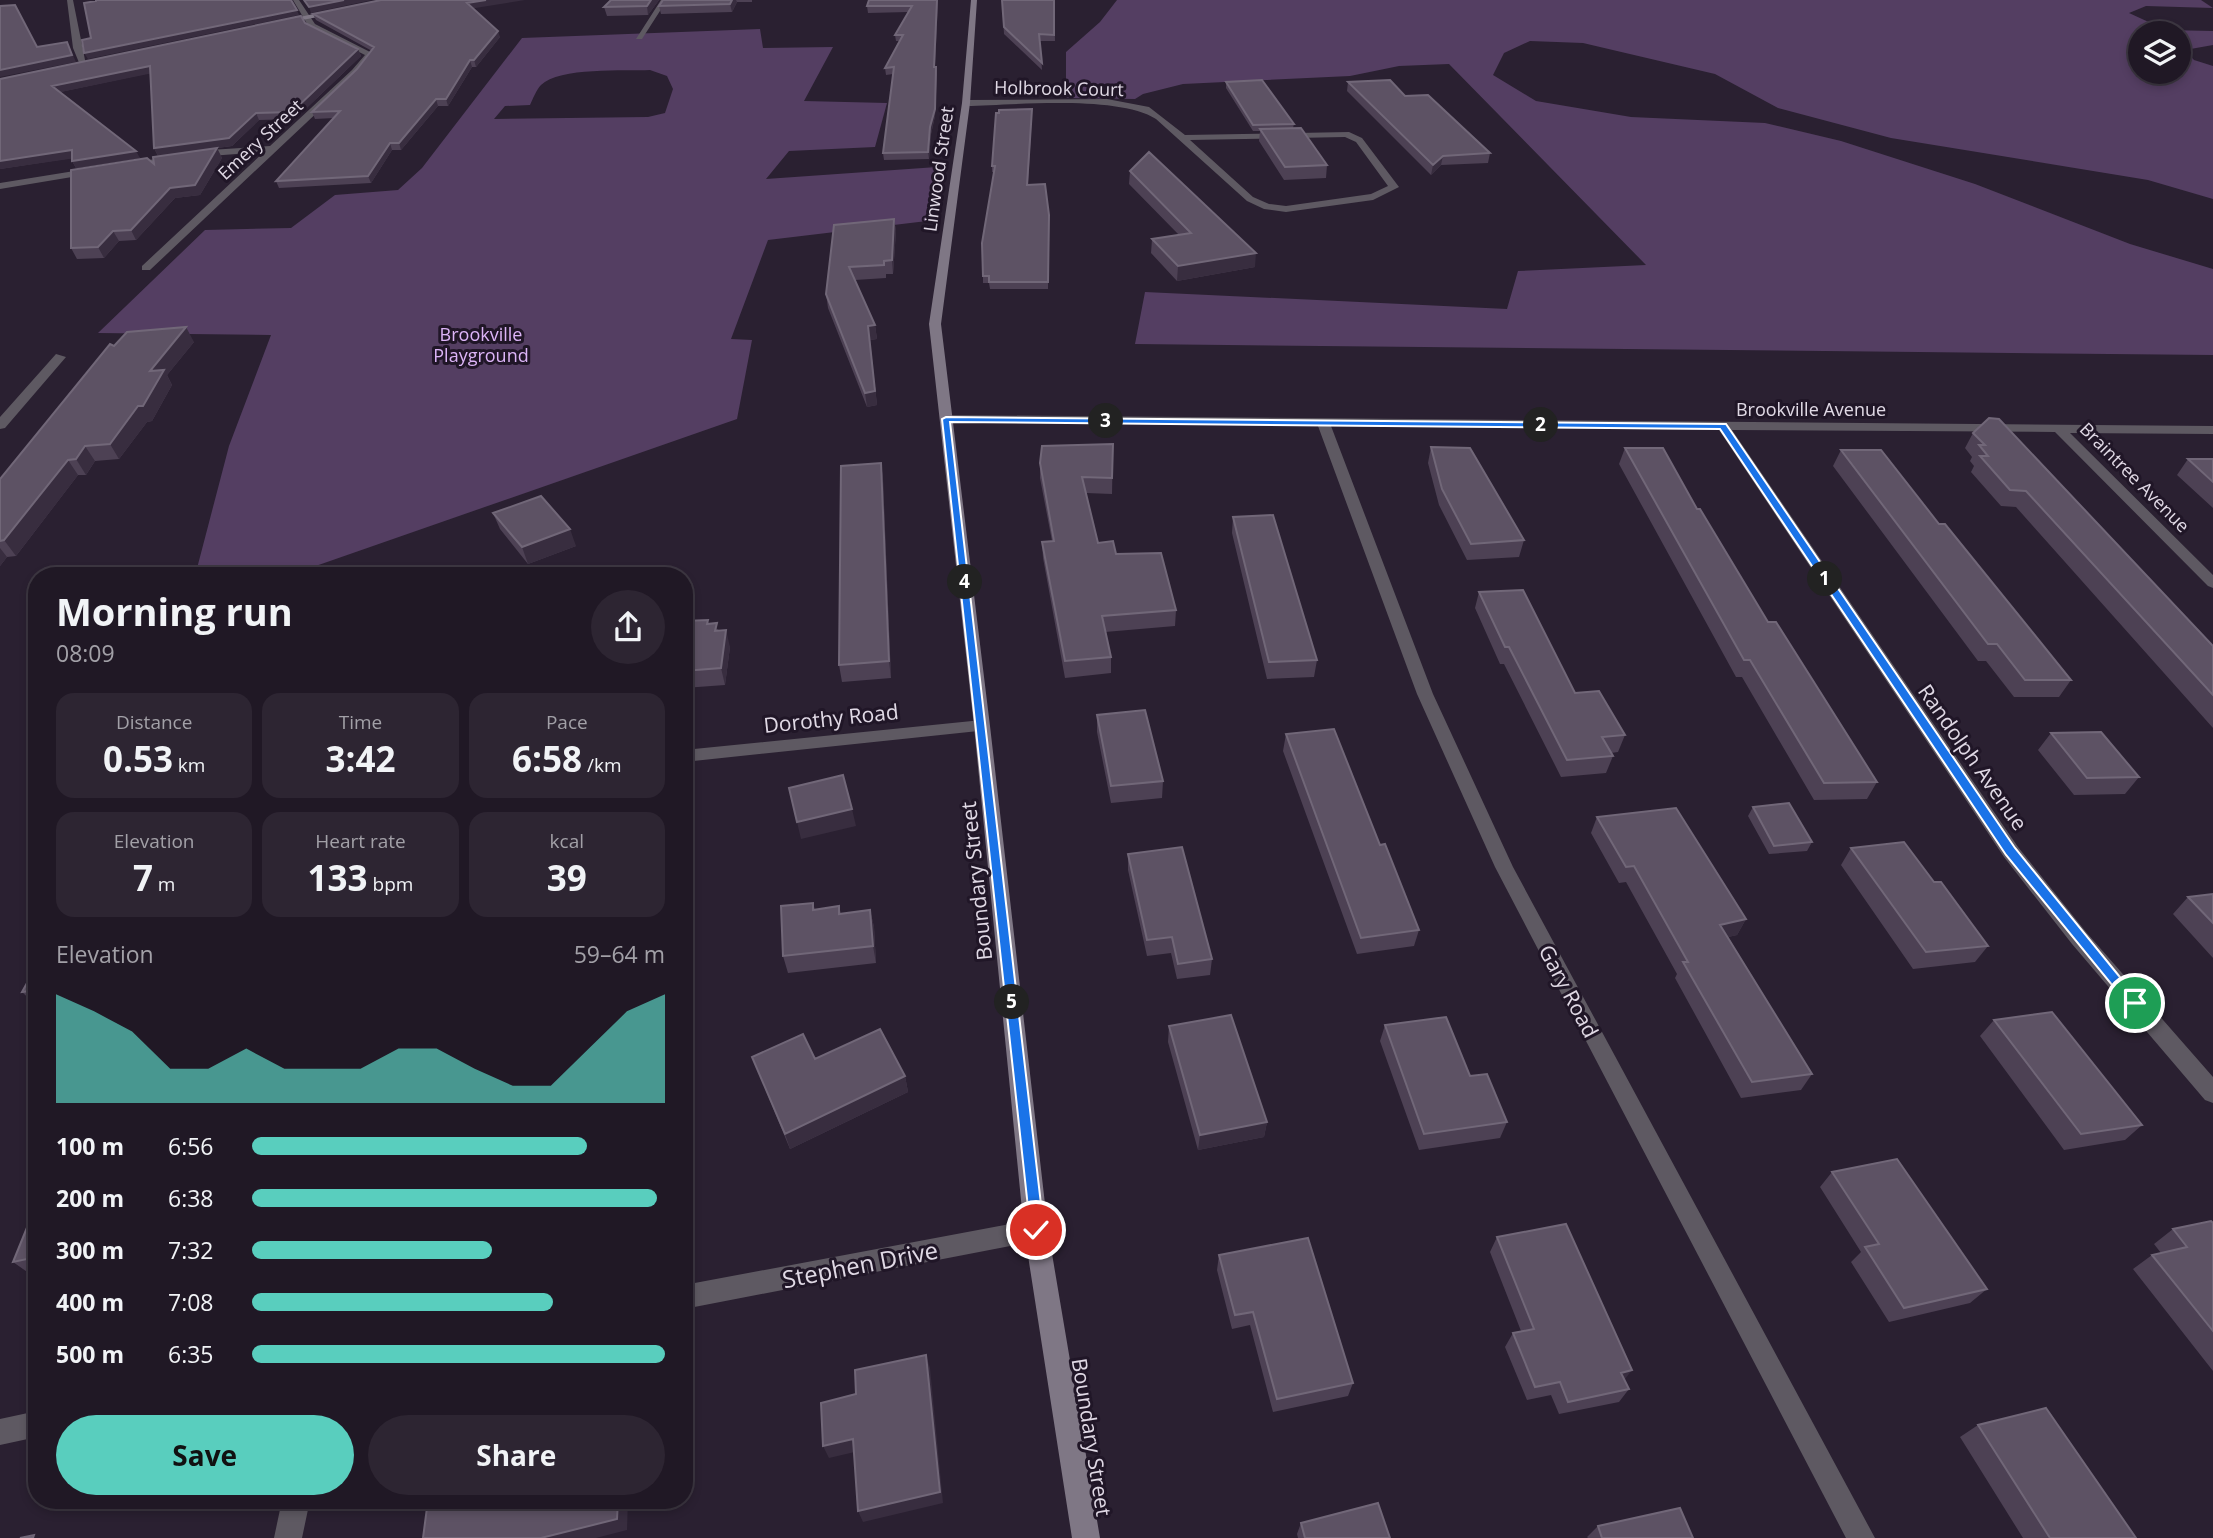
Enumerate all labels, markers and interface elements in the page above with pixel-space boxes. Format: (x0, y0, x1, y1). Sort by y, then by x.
map controls (2128, 21, 2191, 84)
button: layers (2128, 21, 2191, 84)
street label: Holbrook Court (994, 75, 1124, 101)
street label: Emery Street (212, 93, 308, 185)
street label: Linwood Street (917, 105, 959, 233)
park label: Brookville Playground (433, 322, 529, 367)
street label: Brookville Avenue (1736, 397, 1886, 421)
pin: 3 (1088, 404, 1124, 438)
text: 3 (1100, 407, 1111, 433)
pin: 2 (1524, 408, 1558, 442)
text: 2 (1535, 411, 1546, 437)
street label: Braintree Avenue (2075, 417, 2195, 537)
pin: 1 (1808, 562, 1842, 596)
pin: 4 (948, 564, 982, 600)
text: 1 (1819, 565, 1830, 591)
text: 4 (959, 568, 970, 594)
text: Morning run (56, 585, 293, 637)
button: share (591, 590, 665, 664)
text: 08:09 (56, 637, 115, 669)
street label: Randolph Avenue (1912, 678, 2034, 836)
street label: Dorothy Road (762, 697, 900, 739)
text: Distance (116, 709, 192, 735)
text: Time (339, 709, 382, 735)
text: Pace (546, 709, 588, 735)
text: 0.53 (103, 735, 173, 782)
text: 3:42 (325, 735, 396, 782)
text: 6:58 (512, 735, 582, 782)
text: km (173, 752, 205, 778)
text: /km (582, 752, 622, 778)
street label: Boundary Street (954, 800, 998, 962)
text: Elevation (114, 828, 195, 854)
text: Heart rate (315, 828, 406, 854)
text: kcal (550, 828, 584, 854)
text: 7 (133, 854, 153, 901)
text: 133 (308, 854, 368, 901)
text: 39 (547, 854, 587, 901)
text: m (153, 871, 175, 897)
text: bpm (368, 871, 413, 897)
text: Elevation (56, 938, 154, 970)
text: 59–64 m (574, 938, 665, 970)
street label: Gary Road (1533, 940, 1605, 1042)
pin (2105, 973, 2165, 1033)
pin: 5 (995, 984, 1030, 1020)
icon: arrive (2116, 984, 2154, 1022)
text: 5 (1006, 988, 1017, 1014)
text: 100 m (56, 1130, 124, 1162)
text: 6:56 (168, 1130, 214, 1162)
text: 200 m (56, 1182, 124, 1214)
text: 6:38 (168, 1182, 214, 1214)
pin (1006, 1200, 1066, 1260)
icon: check (1017, 1211, 1055, 1249)
street label: Stephen Drive (779, 1233, 941, 1295)
text: 300 m (56, 1234, 124, 1266)
text: 7:32 (168, 1234, 214, 1266)
text: 400 m (56, 1286, 124, 1318)
text: 7:08 (168, 1286, 214, 1318)
text: 500 m (56, 1338, 124, 1370)
text: 6:35 (168, 1338, 214, 1370)
street label: Boundary Street (1066, 1356, 1118, 1518)
button: Save (56, 1415, 354, 1495)
button: Share (368, 1415, 665, 1495)

